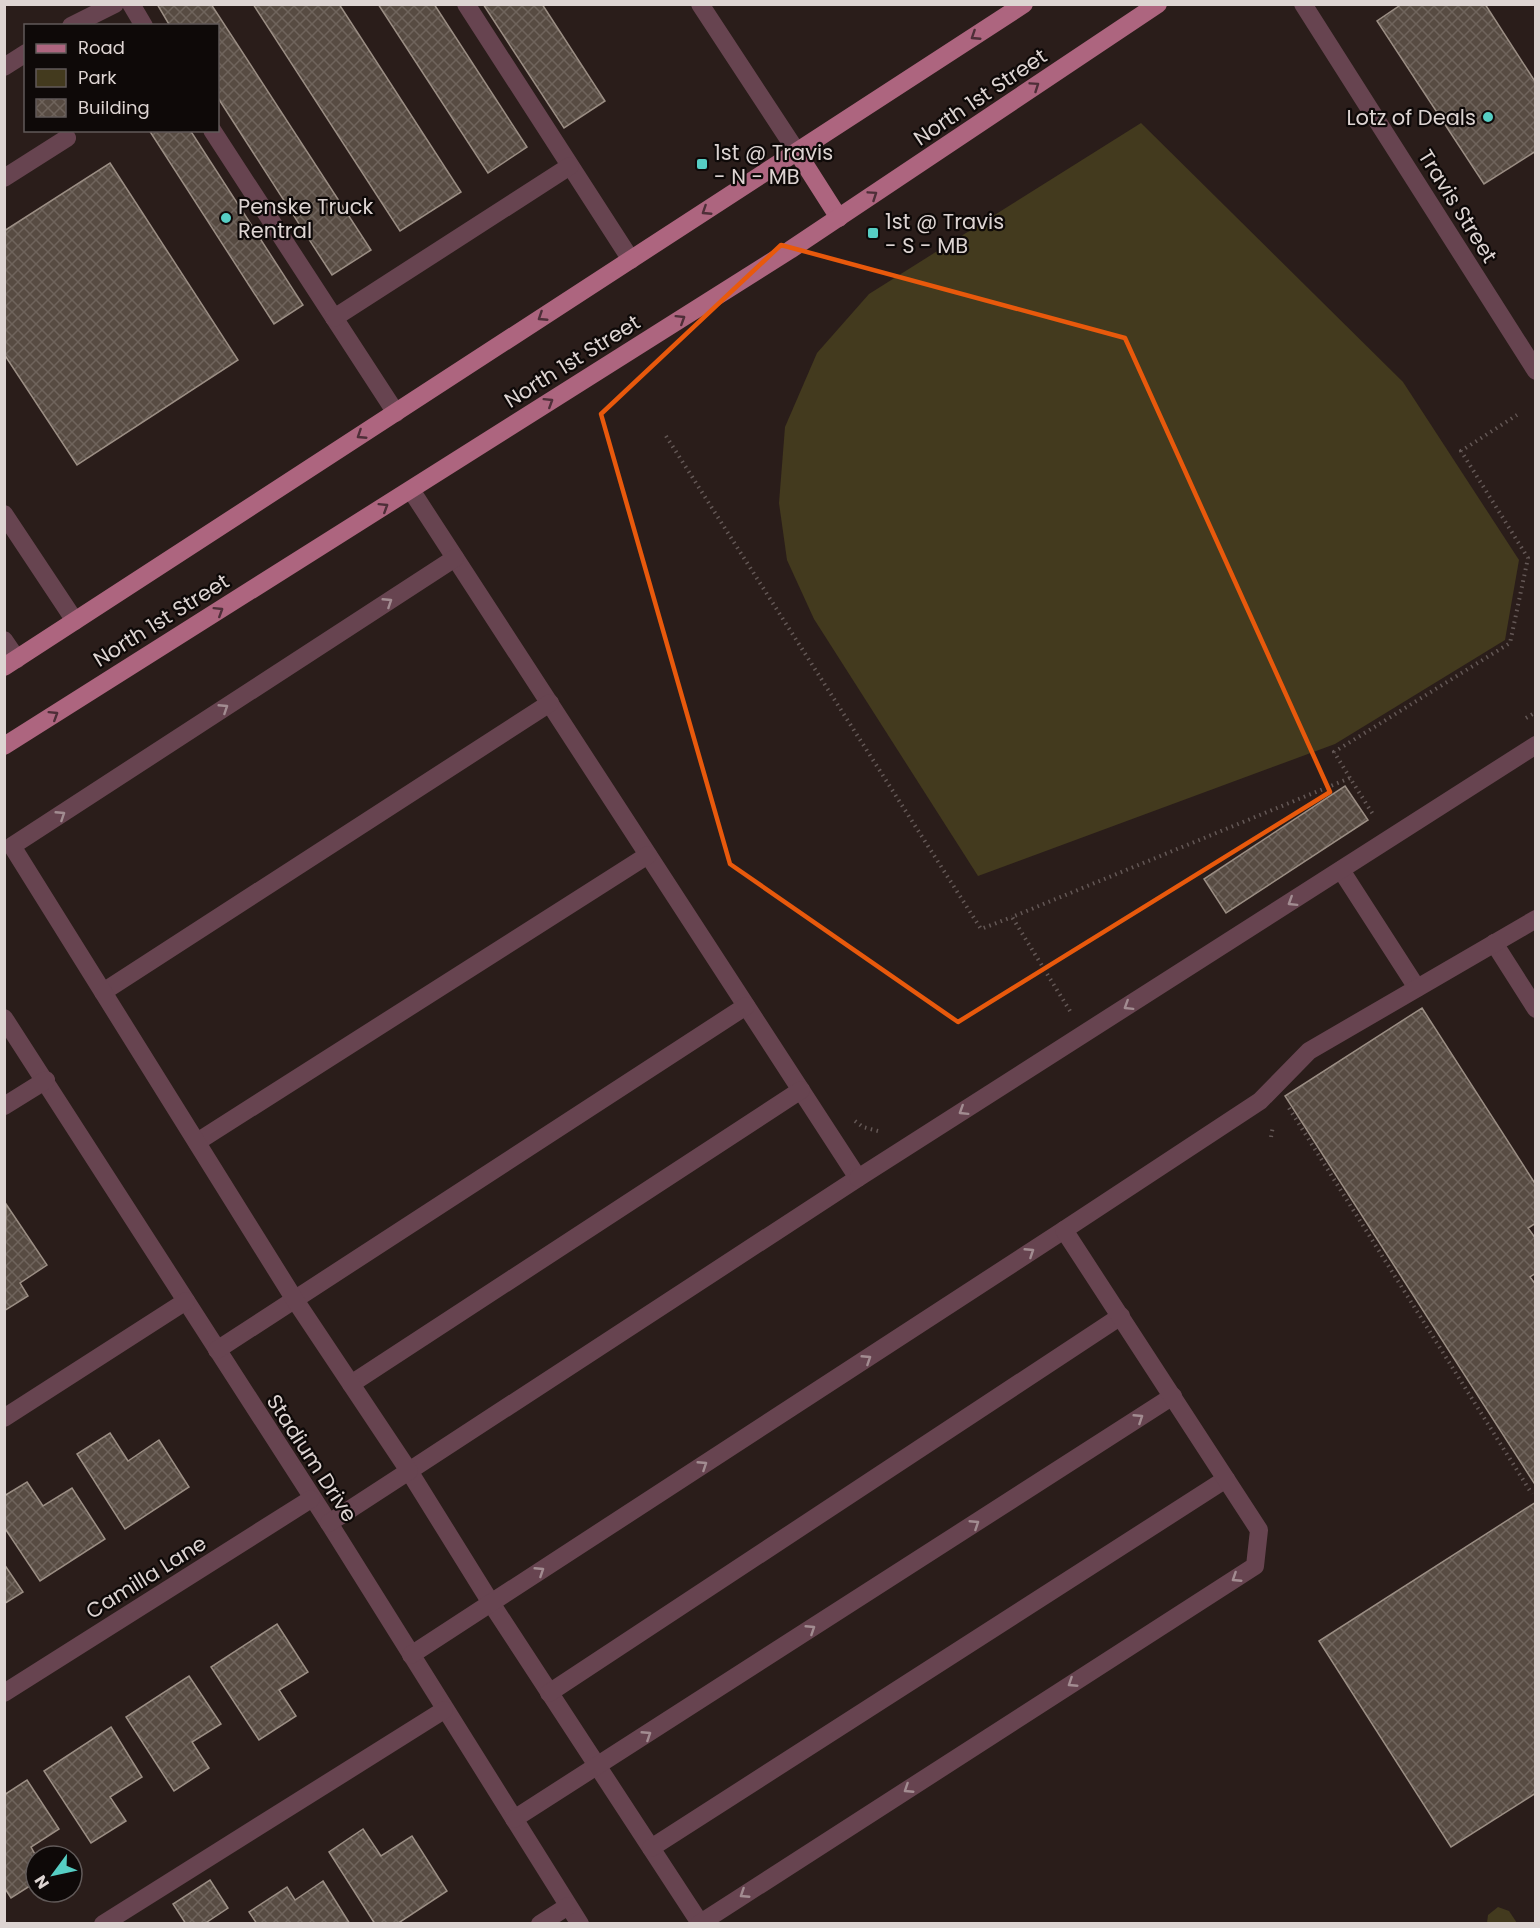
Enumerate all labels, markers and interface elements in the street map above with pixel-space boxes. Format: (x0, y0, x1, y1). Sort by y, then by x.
legend (24, 24, 219, 132)
one-way arrow (971, 29, 981, 41)
text: Road (78, 35, 125, 60)
street label: North 1st Street (908, 42, 1052, 152)
text: Park (78, 65, 117, 90)
one-way arrow (1029, 83, 1040, 94)
text: Building (78, 95, 150, 120)
place label: Lotz of Deals (1347, 103, 1476, 132)
marker: Lotz of Deals (1481, 110, 1495, 124)
place label: 1st @ Travis - N - MB (714, 138, 833, 191)
street label: Travis Street (1412, 144, 1504, 268)
marker: 1st @ Travis - N - MB (695, 157, 709, 171)
one-way arrow (867, 191, 878, 202)
place label: Penske Truck Rentral (238, 192, 373, 245)
one-way arrow (702, 204, 713, 215)
place label: 1st @ Travis - S - MB (885, 207, 1004, 260)
marker: Penske Truck Rentral (219, 211, 233, 225)
marker: 1st @ Travis - S - MB (866, 226, 880, 240)
street label: North 1st Street (499, 308, 645, 414)
one-way arrow (538, 310, 549, 321)
one-way arrow (675, 314, 685, 326)
one-way arrow (543, 398, 553, 410)
one-way arrow (357, 428, 368, 439)
one-way arrow (378, 502, 388, 514)
street label: North 1st Street (88, 567, 234, 673)
one-way arrow (381, 598, 392, 609)
one-way arrow (213, 606, 223, 618)
one-way arrow (217, 704, 228, 715)
one-way arrow (48, 710, 58, 722)
one-way arrow (55, 810, 65, 822)
one-way arrow (1288, 894, 1298, 906)
one-way arrow (1123, 999, 1134, 1010)
one-way arrow (959, 1103, 969, 1115)
one-way arrow (1023, 1248, 1034, 1259)
one-way arrow (860, 1355, 871, 1366)
street label: Stadium Drive (260, 1389, 364, 1527)
one-way arrow (1132, 1414, 1143, 1425)
one-way arrow (696, 1461, 707, 1472)
one-way arrow (969, 1519, 979, 1531)
street label: Camilla Lane (80, 1528, 212, 1626)
one-way arrow (533, 1567, 544, 1578)
one-way arrow (1232, 1570, 1242, 1582)
one-way arrow (805, 1625, 815, 1637)
one-way arrow (1068, 1676, 1078, 1688)
one-way arrow (641, 1731, 652, 1742)
one-way arrow (904, 1782, 915, 1793)
north arrow (24, 1844, 84, 1904)
text: N (29, 1871, 55, 1893)
one-way arrow (740, 1887, 751, 1898)

